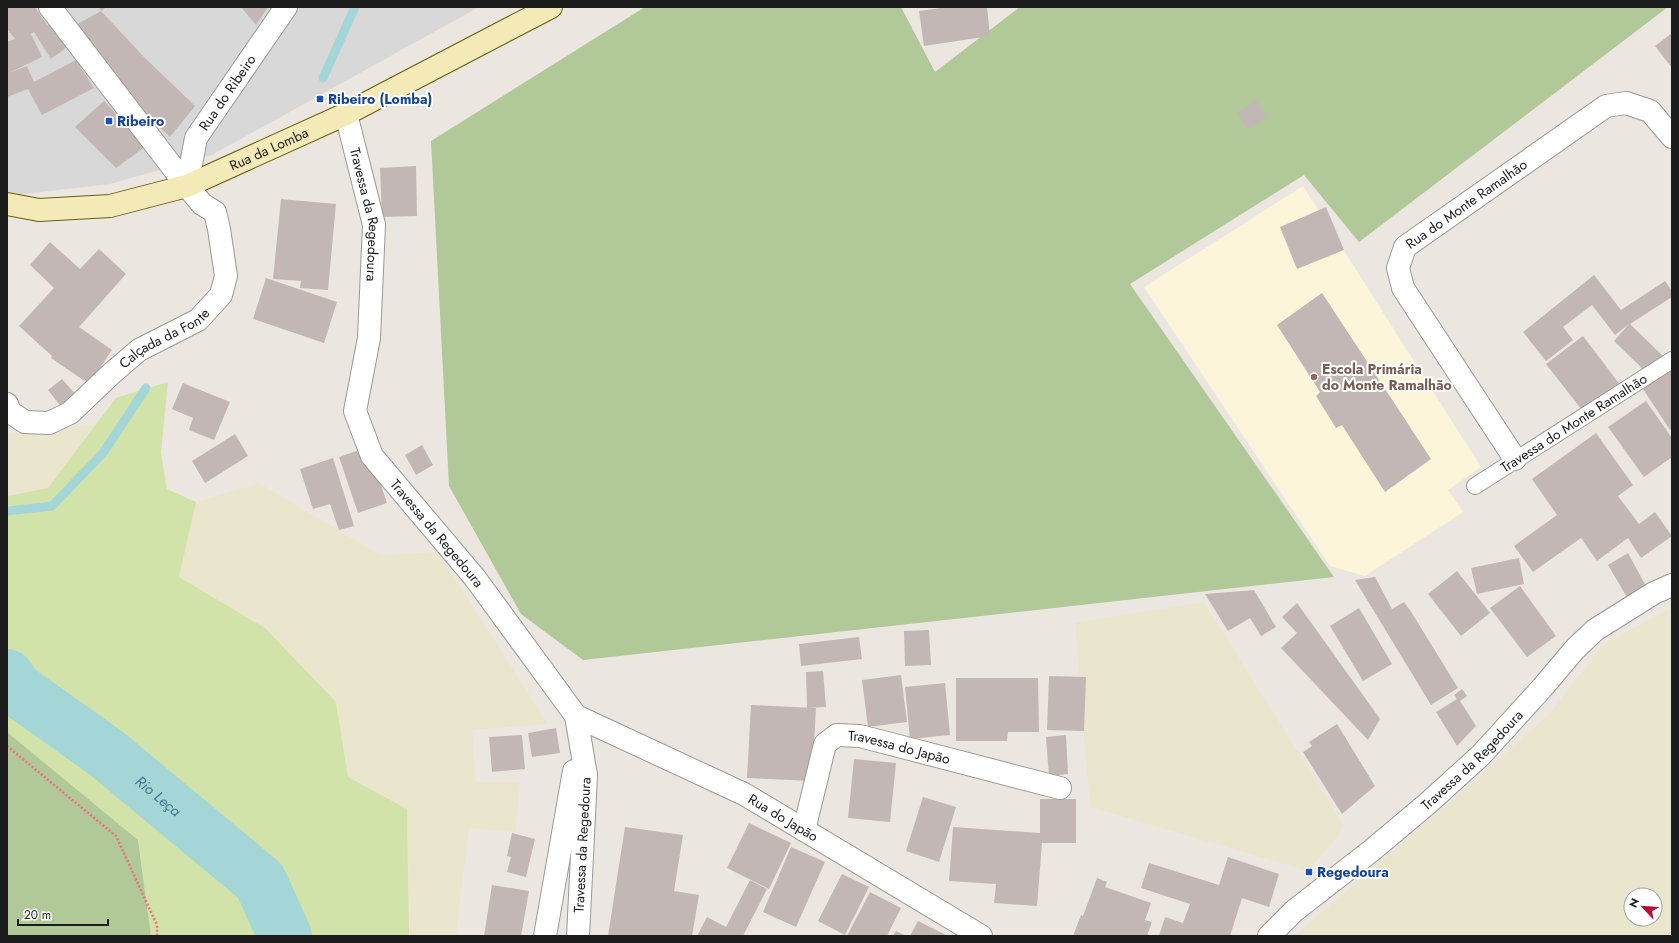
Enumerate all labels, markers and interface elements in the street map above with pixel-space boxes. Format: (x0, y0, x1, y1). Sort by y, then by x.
street label: Rua do Ribeiro (194, 50, 261, 135)
place label: Ribeiro (Lomba) (328, 89, 432, 109)
marker: Ribeiro (Lomba) (315, 94, 325, 104)
place label: Ribeiro (117, 111, 164, 131)
marker: Ribeiro (104, 116, 114, 126)
street label: Rua da Lomba (226, 122, 311, 176)
street label: Travessa da Regedoura (345, 145, 384, 282)
street label: Rua do Monte Ramalhão (1401, 154, 1531, 254)
street label: Calçada da Fonte (114, 304, 214, 373)
place label: Escola Primária do Monte Ramalhão (1322, 359, 1452, 395)
street label: Travessa do Monte Ramalhão (1496, 368, 1651, 477)
marker: Escola Primária do Monte Ramalhão (1309, 372, 1319, 382)
street label: Travessa da Regedoura (386, 475, 489, 591)
street label: Travessa da Regedoura (1417, 705, 1527, 815)
street label: Travessa do Japão (848, 725, 953, 769)
water label: Rio Leça (130, 771, 186, 822)
street label: Travessa da Regedoura (568, 777, 596, 913)
street label: Rua do Japão (744, 789, 822, 846)
place label: Regedoura (1317, 862, 1389, 882)
marker: Regedoura (1304, 867, 1314, 877)
north arrow (1623, 887, 1663, 927)
text: N (1625, 895, 1643, 910)
scale bar (18, 901, 108, 927)
text: 20 m (24, 906, 51, 924)

